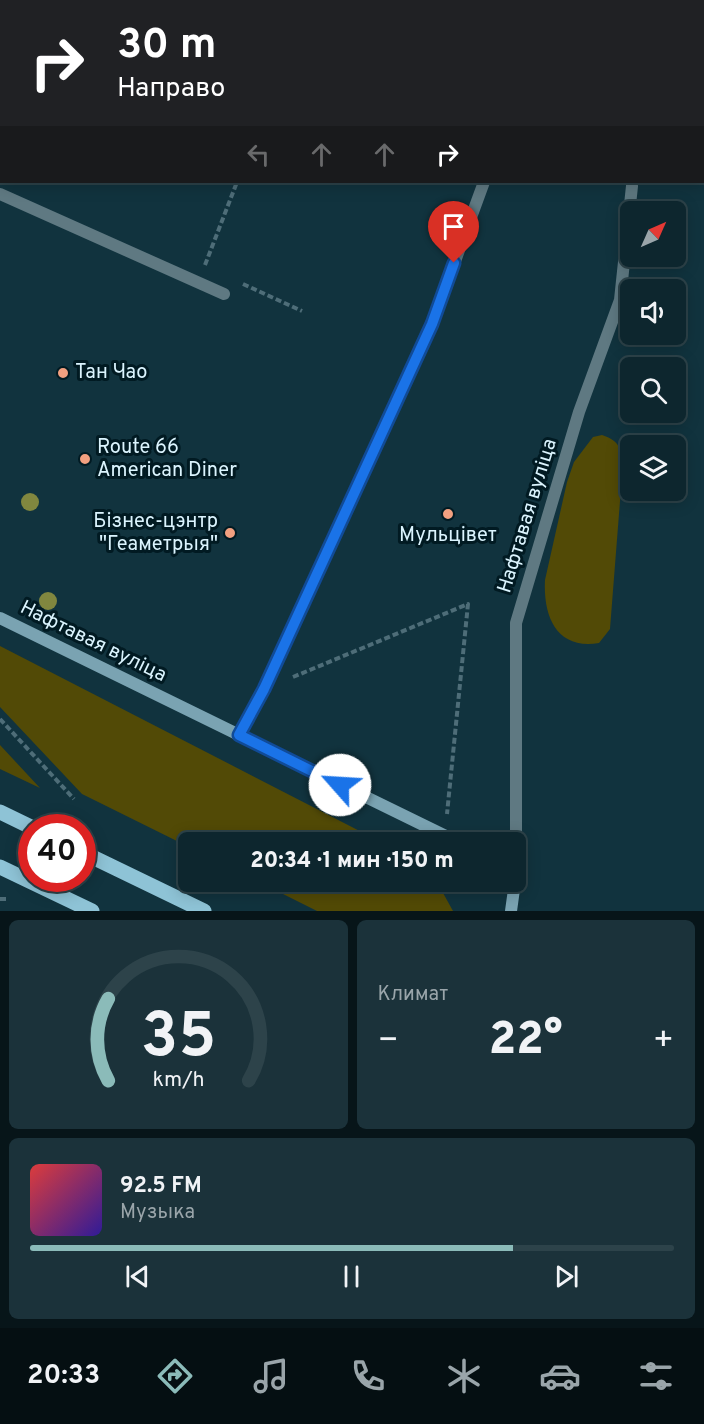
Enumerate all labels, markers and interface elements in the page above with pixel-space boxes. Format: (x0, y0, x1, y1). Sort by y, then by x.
text: 30 m (117, 20, 216, 73)
icon: right (18, 24, 96, 102)
text: Направо (117, 72, 225, 106)
icon: left (242, 138, 275, 171)
icon: ahead (305, 138, 338, 171)
icon: ahead (368, 138, 401, 171)
icon: right (431, 138, 464, 171)
pin (428, 201, 479, 263)
north arrow (620, 201, 686, 267)
map controls (620, 201, 686, 501)
icon: arrive (437, 210, 470, 243)
button: sound (620, 279, 686, 345)
button: search (620, 357, 686, 423)
place label: Тан Чао (75, 360, 147, 386)
marker: Тан Чао (56, 366, 70, 380)
place label: Route 66 American Diner (97, 435, 237, 484)
button: layers (620, 435, 686, 501)
street label: Нафтавая вуліца (492, 436, 564, 596)
marker: Route 66 American Diner (78, 452, 92, 466)
marker: Мульцівет (441, 507, 455, 521)
place label: Бізнес-цэнтр "Геаметрыя" (93, 509, 218, 558)
place label: Мульцівет (399, 523, 497, 549)
marker: Бізнес-цэнтр "Геаметрыя" (223, 526, 237, 540)
street label: Нафтавая вуліца (15, 595, 171, 689)
position arrow (308, 753, 372, 817)
speed limit sign: 40 (18, 814, 96, 892)
text: 20:34 · 1 мин · 150 m (250, 848, 454, 875)
text: Климат (378, 982, 448, 1008)
text: 35 (140, 1000, 216, 1079)
text: 22° (489, 1013, 563, 1070)
text: − (378, 1021, 399, 1063)
text: + (653, 1021, 674, 1063)
text: km/h (152, 1068, 204, 1095)
text: 92.5 FM (120, 1173, 202, 1200)
text: Музыка (120, 1200, 195, 1226)
icon: previous (121, 1260, 154, 1293)
icon: pause (335, 1260, 368, 1293)
icon: next (550, 1260, 583, 1293)
icon: directions (154, 1355, 196, 1397)
icon: music (250, 1355, 292, 1397)
icon: phone (347, 1355, 389, 1397)
icon: climate (443, 1355, 485, 1397)
icon: car (539, 1355, 581, 1397)
icon: filters (635, 1355, 677, 1397)
text: 20:33 (27, 1359, 100, 1393)

